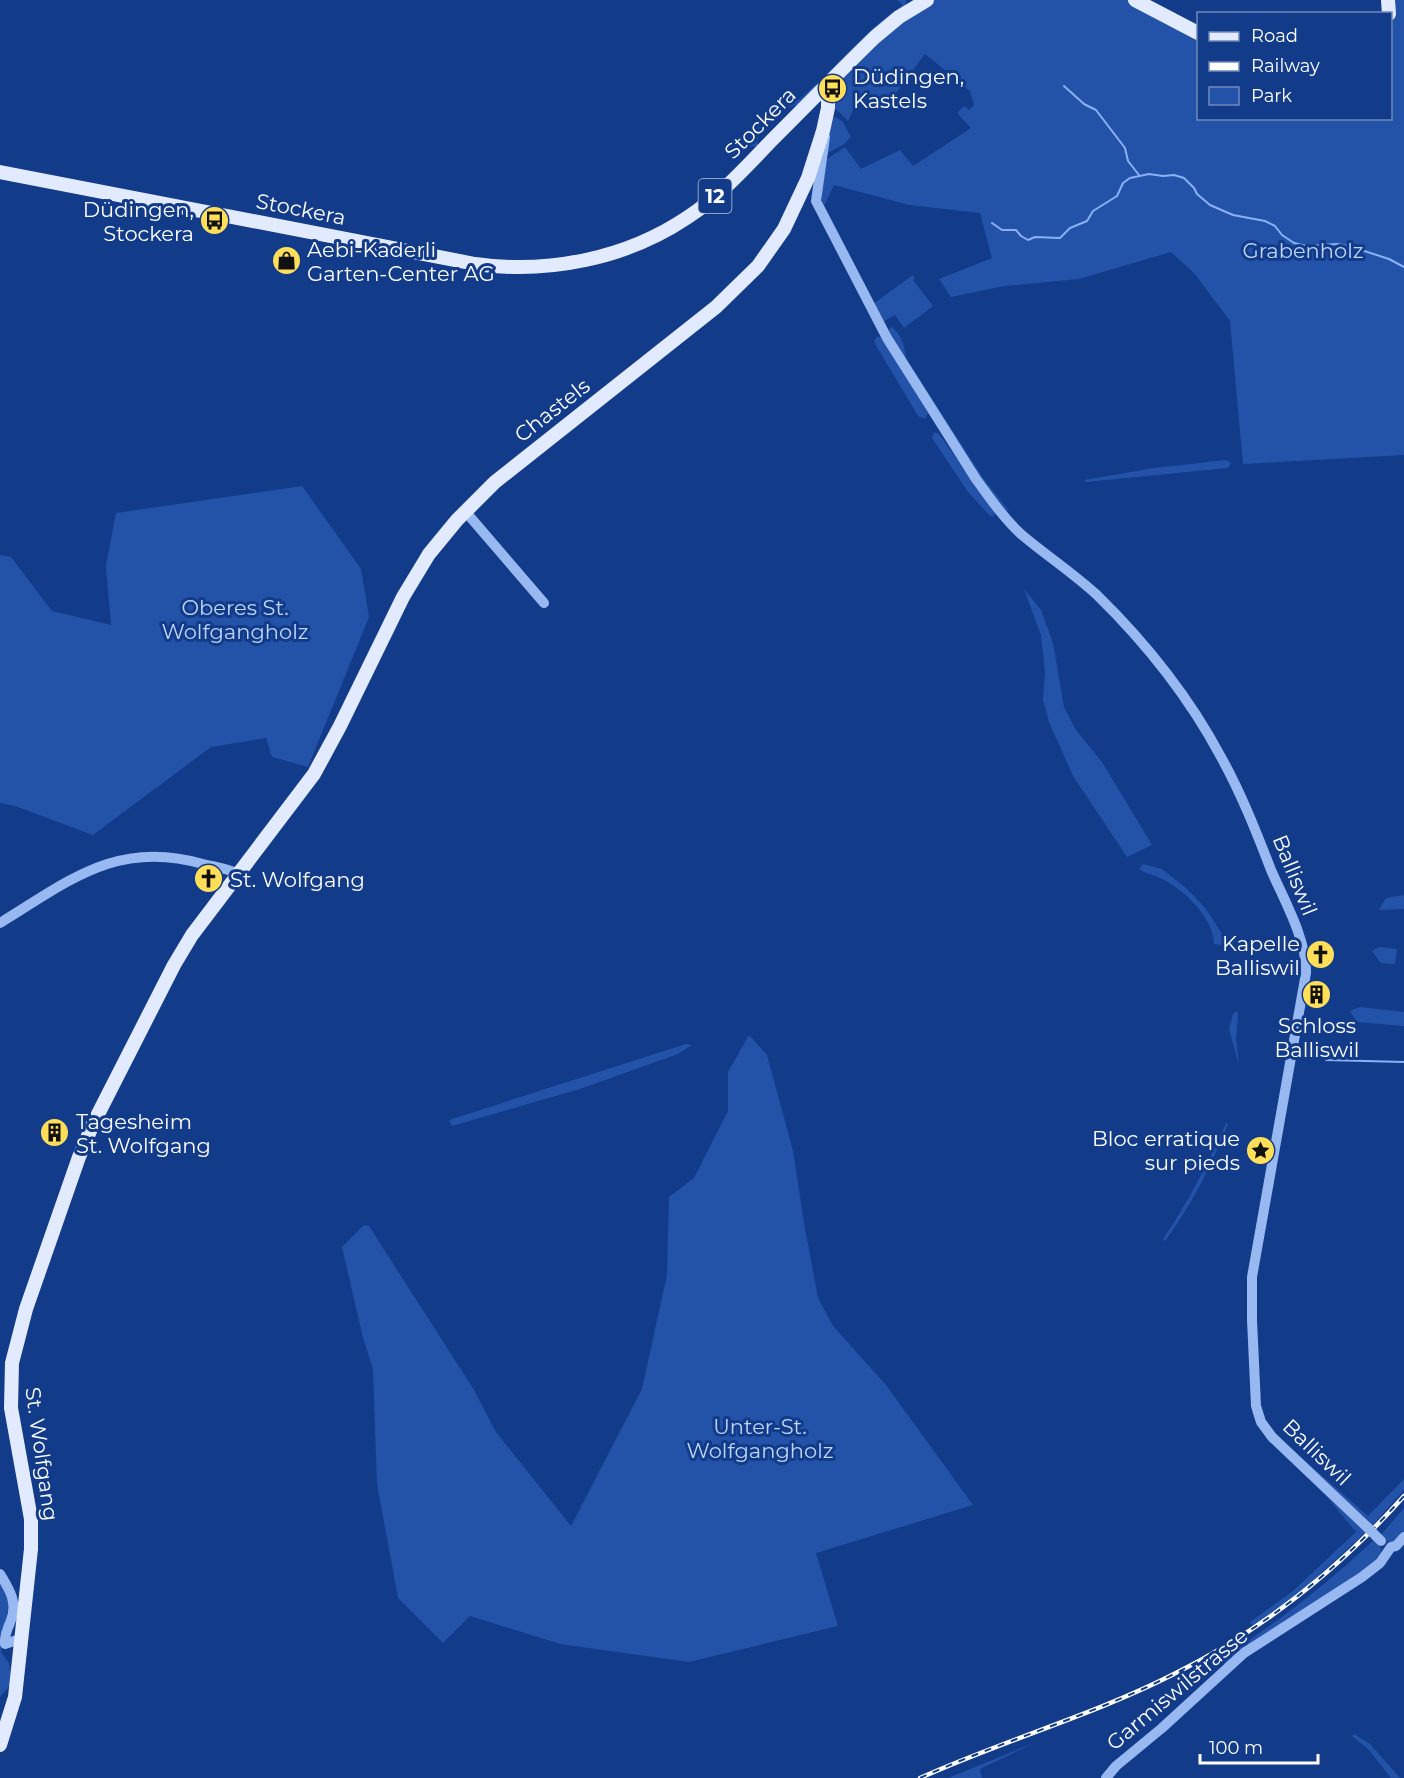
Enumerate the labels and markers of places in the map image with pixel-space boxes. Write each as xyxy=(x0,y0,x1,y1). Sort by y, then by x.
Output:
place label: Düdingen, Kastels xyxy=(853,64,964,113)
bus stop icon: Düdingen, Kastels xyxy=(816,72,848,104)
place label: Düdingen, Stockera xyxy=(83,197,194,246)
bus stop icon: Düdingen, Stockera xyxy=(199,205,231,237)
place label: Aebi-Kaderli Garten-Center AG xyxy=(307,237,495,286)
shop icon: Aebi-Kaderli Garten-Center AG xyxy=(270,245,302,277)
church icon: St. Wolfgang xyxy=(193,863,225,895)
place label: St. Wolfgang xyxy=(230,867,365,892)
place label: Kapelle Balliswil xyxy=(1215,931,1300,980)
church icon: Kapelle Balliswil xyxy=(1305,939,1337,971)
building icon: Schloss Balliswil xyxy=(1301,978,1333,1010)
place label: Schloss Balliswil xyxy=(1275,1013,1359,1062)
place label: Tagesheim St. Wolfgang xyxy=(76,1109,211,1158)
building icon: Tagesheim St. Wolfgang xyxy=(39,1117,71,1149)
place label: Bloc erratique sur pieds xyxy=(1092,1126,1240,1175)
place icon: Bloc erratique sur pieds xyxy=(1245,1134,1277,1166)

